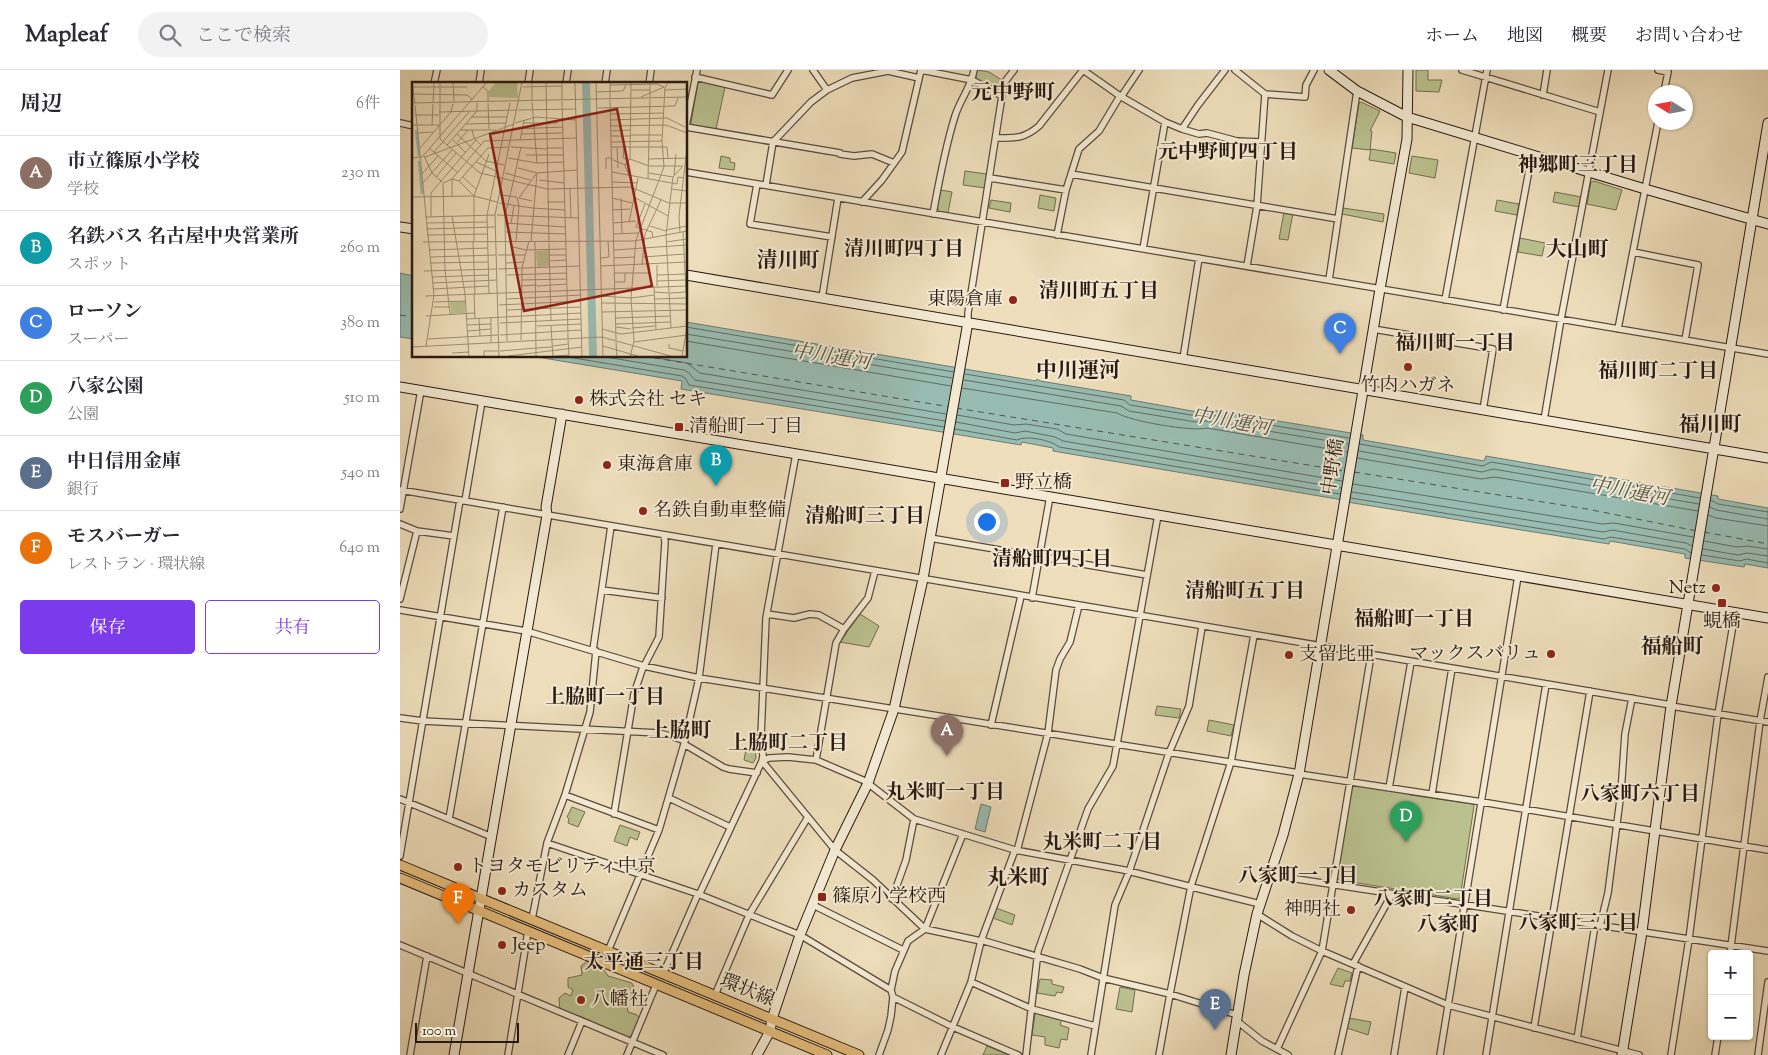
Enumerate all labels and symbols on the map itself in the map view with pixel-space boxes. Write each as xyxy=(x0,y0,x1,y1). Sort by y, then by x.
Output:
district label: 元中野町 xyxy=(971,79,1055,109)
inset map xyxy=(412,82,688,358)
north arrow xyxy=(1648,85,1693,130)
district label: 元中野町四丁目 xyxy=(1158,139,1298,168)
district label: 神郷町三丁目 xyxy=(1518,152,1638,181)
district label: 清川町四丁目 xyxy=(844,236,964,265)
district label: 大山町 xyxy=(1546,236,1609,266)
district label: 清川町 xyxy=(757,247,820,277)
district label: 清川町五丁目 xyxy=(1039,278,1159,307)
place label: 東陽倉庫 xyxy=(927,287,1003,314)
marker: 東陽倉庫 xyxy=(1007,294,1019,306)
pin: C xyxy=(1324,313,1356,354)
district label: 福川町一丁目 xyxy=(1395,330,1515,359)
water label: 中川運河 xyxy=(789,337,876,379)
district label: 中川運河 xyxy=(1036,357,1120,387)
district label: 福川町二丁目 xyxy=(1598,358,1718,387)
marker: 竹内ハガネ xyxy=(1402,361,1414,373)
place label: 竹内ハガネ xyxy=(1360,373,1456,400)
place label: 株式会社 セキ xyxy=(589,387,707,414)
marker: 株式会社 セキ xyxy=(573,394,585,406)
water label: 中川運河 xyxy=(1189,402,1276,445)
district label: 福川町 xyxy=(1679,411,1742,441)
place label: 清船町一丁目 xyxy=(689,414,803,441)
marker: 清船町一丁目 xyxy=(673,421,685,433)
street label: 中野橋 xyxy=(1316,437,1352,497)
pin: B xyxy=(700,445,732,486)
place label: 東海倉庫 xyxy=(617,452,693,479)
marker: 東海倉庫 xyxy=(601,459,613,471)
place label: 野立橋 xyxy=(1015,470,1072,497)
water label: 中川運河 xyxy=(1587,472,1674,515)
marker: 野立橋 xyxy=(999,477,1011,489)
place label: 名鉄自動車整備 xyxy=(653,498,786,525)
district label: 清船町三丁目 xyxy=(805,503,925,532)
marker: 名鉄自動車整備 xyxy=(637,505,649,517)
your location xyxy=(974,509,1000,535)
district label: 清船町四丁目 xyxy=(992,546,1112,575)
place label: Netz xyxy=(1669,575,1706,602)
district label: 清船町五丁目 xyxy=(1185,578,1305,607)
marker: Netz xyxy=(1710,582,1722,594)
marker: 蜆橋 xyxy=(1716,597,1728,609)
district label: 福船町一丁目 xyxy=(1354,606,1474,635)
place label: 蜆橋 xyxy=(1703,609,1741,636)
district label: 福船町 xyxy=(1641,633,1704,663)
place label: マックスバリュ xyxy=(1410,641,1541,668)
place label: 支留比亜 xyxy=(1299,642,1375,669)
marker: マックスバリュ xyxy=(1545,648,1557,660)
marker: 支留比亜 xyxy=(1283,649,1295,661)
district label: 上脇町一丁目 xyxy=(545,684,665,713)
pin: A xyxy=(931,715,963,756)
district label: 上脇町 xyxy=(649,717,712,747)
district label: 上脇町二丁目 xyxy=(728,730,848,759)
district label: 丸米町一丁目 xyxy=(885,779,1005,808)
district label: 八家町六丁目 xyxy=(1580,781,1700,810)
pin: D xyxy=(1390,801,1422,842)
district label: 丸米町二丁目 xyxy=(1042,829,1162,858)
place label: トヨタモビリティ中京 xyxy=(468,854,656,881)
marker: トヨタモビリティ中京 xyxy=(452,861,464,873)
district label: 八家町一丁目 xyxy=(1238,863,1358,892)
district label: 丸米町 xyxy=(987,864,1050,894)
place label: カスタム xyxy=(512,878,588,905)
pin: F xyxy=(442,883,474,924)
place label: 篠原小学校西 xyxy=(832,884,946,911)
marker: カスタム xyxy=(496,885,508,897)
district label: 八家町二丁目 xyxy=(1373,886,1493,915)
marker: 篠原小学校西 xyxy=(816,891,828,903)
place label: 神明社 xyxy=(1284,897,1341,924)
marker: 神明社 xyxy=(1345,904,1357,916)
district label: 八家町三丁目 xyxy=(1518,910,1638,939)
district label: 八家町 xyxy=(1417,911,1480,941)
place label: Jeep xyxy=(511,932,546,959)
marker: Jeep xyxy=(496,939,508,951)
district label: 太平通三丁目 xyxy=(584,949,704,978)
street label: 環状線 xyxy=(716,968,778,1014)
place label: 八幡社 xyxy=(591,987,648,1014)
pin: E xyxy=(1199,989,1231,1030)
marker: 八幡社 xyxy=(575,994,587,1006)
scale bar xyxy=(415,1020,519,1043)

